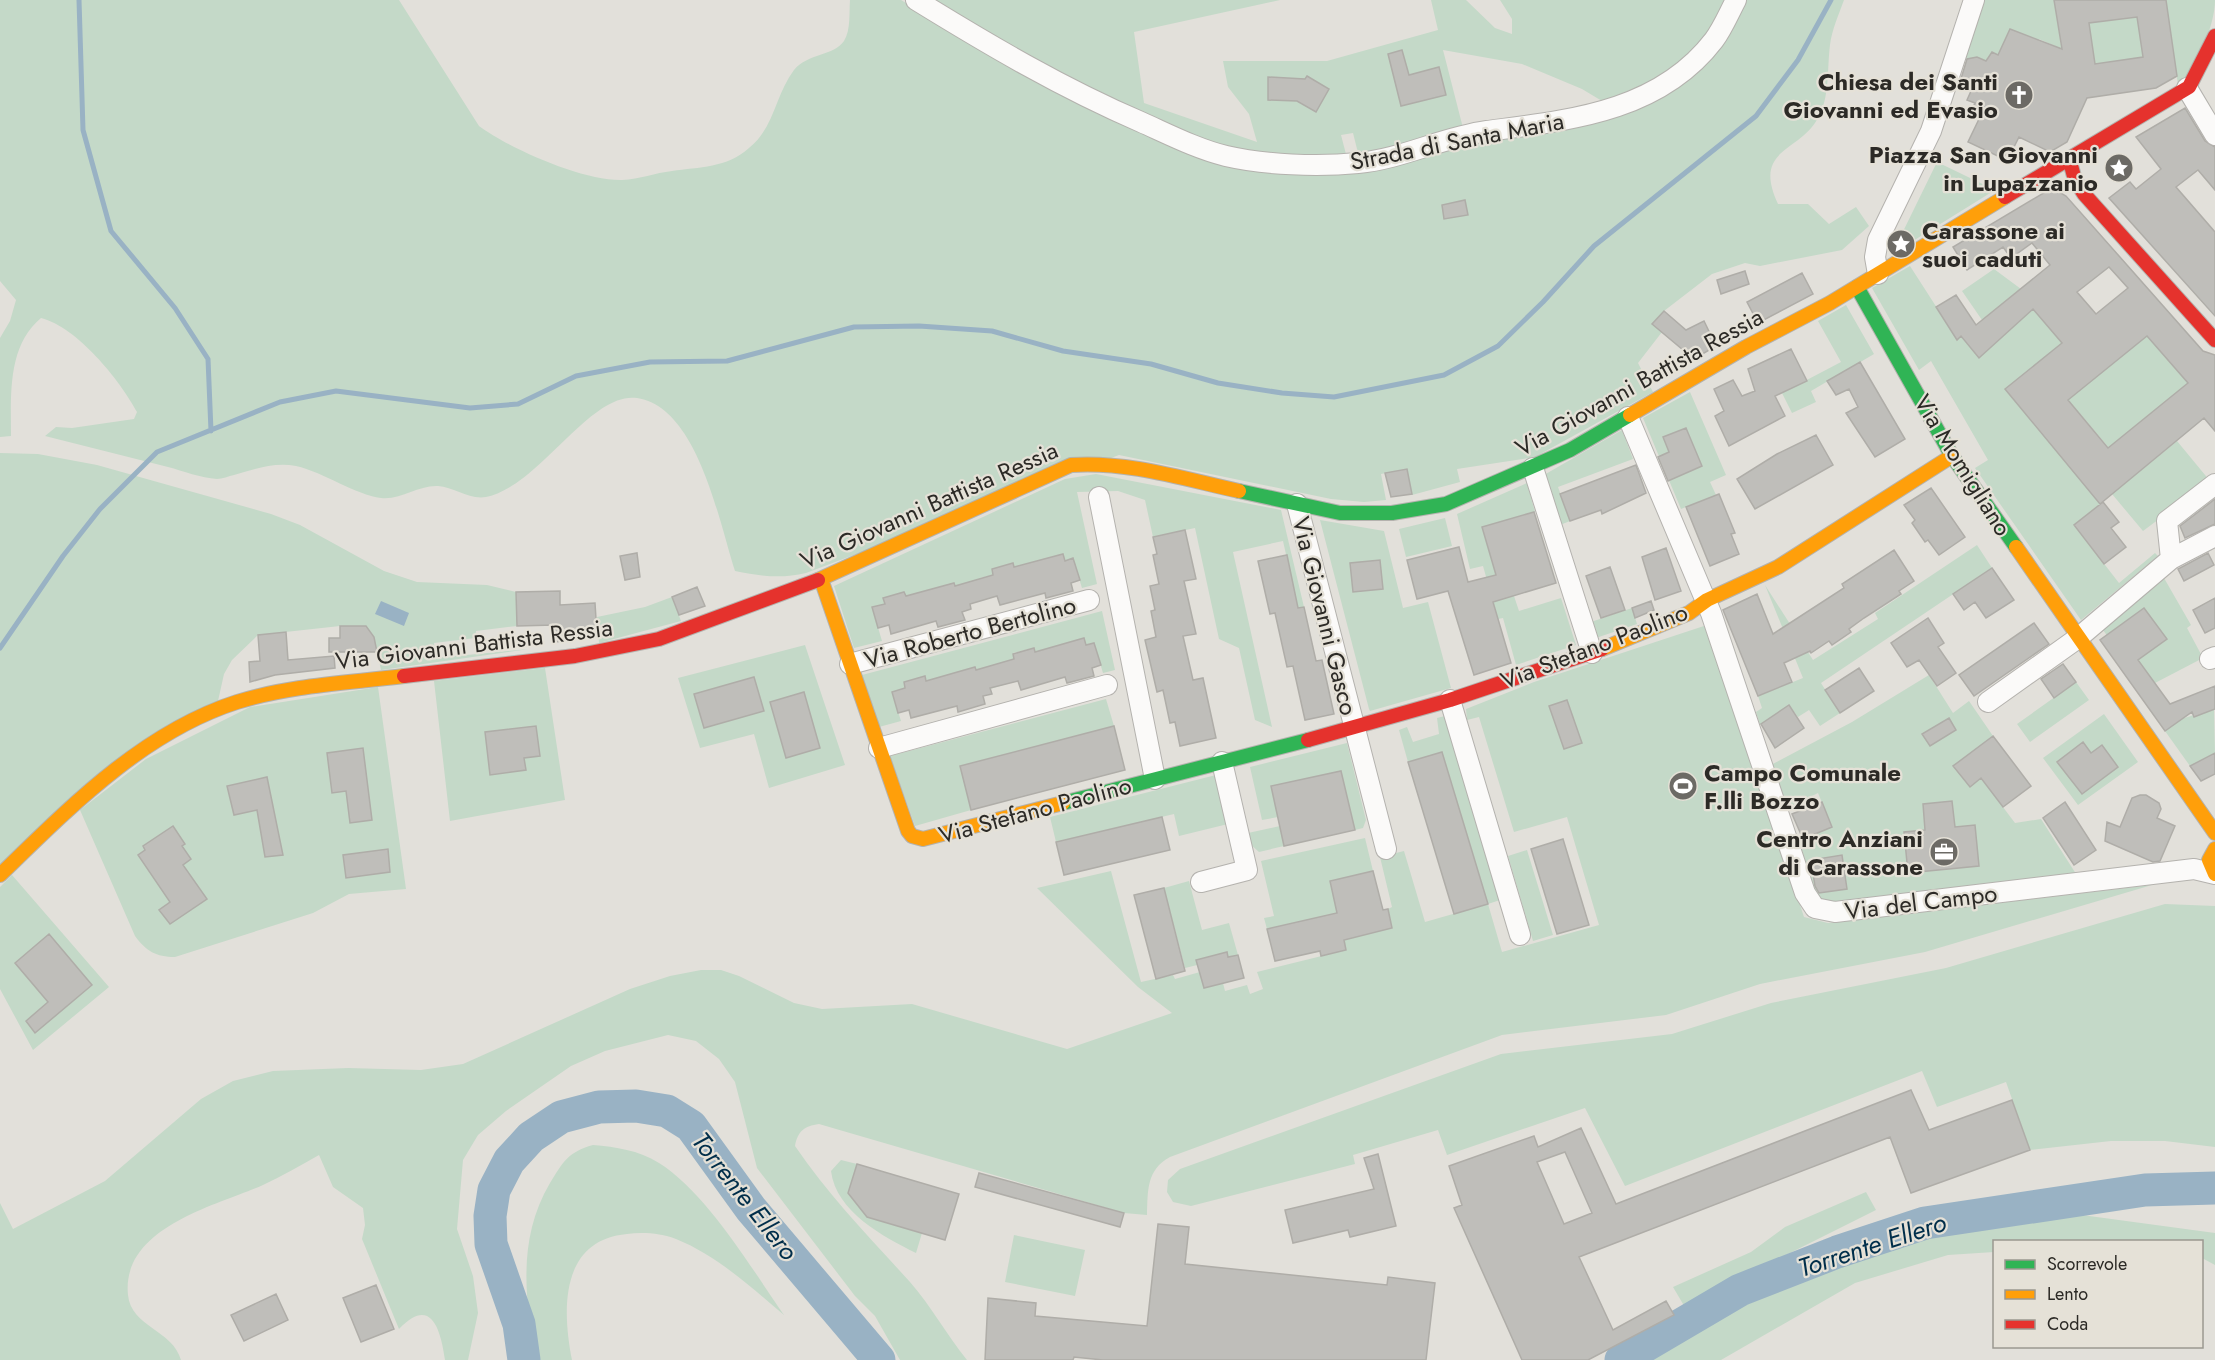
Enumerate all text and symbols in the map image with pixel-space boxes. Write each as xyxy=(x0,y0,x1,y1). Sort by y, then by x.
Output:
place label: Chiesa dei Santi Giovanni ed Evasio xyxy=(1783,64,1998,127)
church icon: Chiesa dei Santi Giovanni ed Evasio xyxy=(2003,79,2035,111)
street label: Strada di Santa Maria xyxy=(1347,103,1567,179)
place label: Piazza San Giovanni in Lupazzanio xyxy=(1869,137,2098,200)
place icon: Piazza San Giovanni in Lupazzanio xyxy=(2103,152,2135,184)
place label: Carassone ai suoi caduti xyxy=(1922,213,2065,276)
place icon: Carassone ai suoi caduti xyxy=(1885,228,1917,260)
street label: Via Giovanni Battista Ressia xyxy=(1509,299,1769,465)
street label: Via Momigliano xyxy=(1905,387,2021,543)
street label: Via Giovanni Battista Ressia xyxy=(794,432,1064,578)
street label: Via Giovanni Gasco xyxy=(1283,513,1367,719)
street label: Via Roberto Bertolino xyxy=(860,587,1080,677)
street label: Via Stefano Paolino xyxy=(1495,594,1693,698)
street label: Via Giovanni Battista Ressia xyxy=(333,610,615,678)
place label: Campo Comunale F.lli Bozzo xyxy=(1704,755,1901,818)
street label: Via Stefano Paolino xyxy=(935,767,1135,853)
sports icon: Campo Comunale F.lli Bozzo xyxy=(1667,770,1699,802)
place label: Centro Anziani di Carassone xyxy=(1756,821,1923,884)
office icon: Centro Anziani di Carassone xyxy=(1928,836,1960,868)
street label: Via del Campo xyxy=(1843,875,1999,929)
water label: Torrente Ellero xyxy=(683,1124,807,1268)
water label: Torrente Ellero xyxy=(1793,1203,1951,1287)
legend xyxy=(1993,1240,2203,1348)
text: Scorrevole xyxy=(2047,1251,2127,1277)
text: Lento xyxy=(2047,1281,2088,1307)
text: Coda xyxy=(2047,1311,2088,1337)

